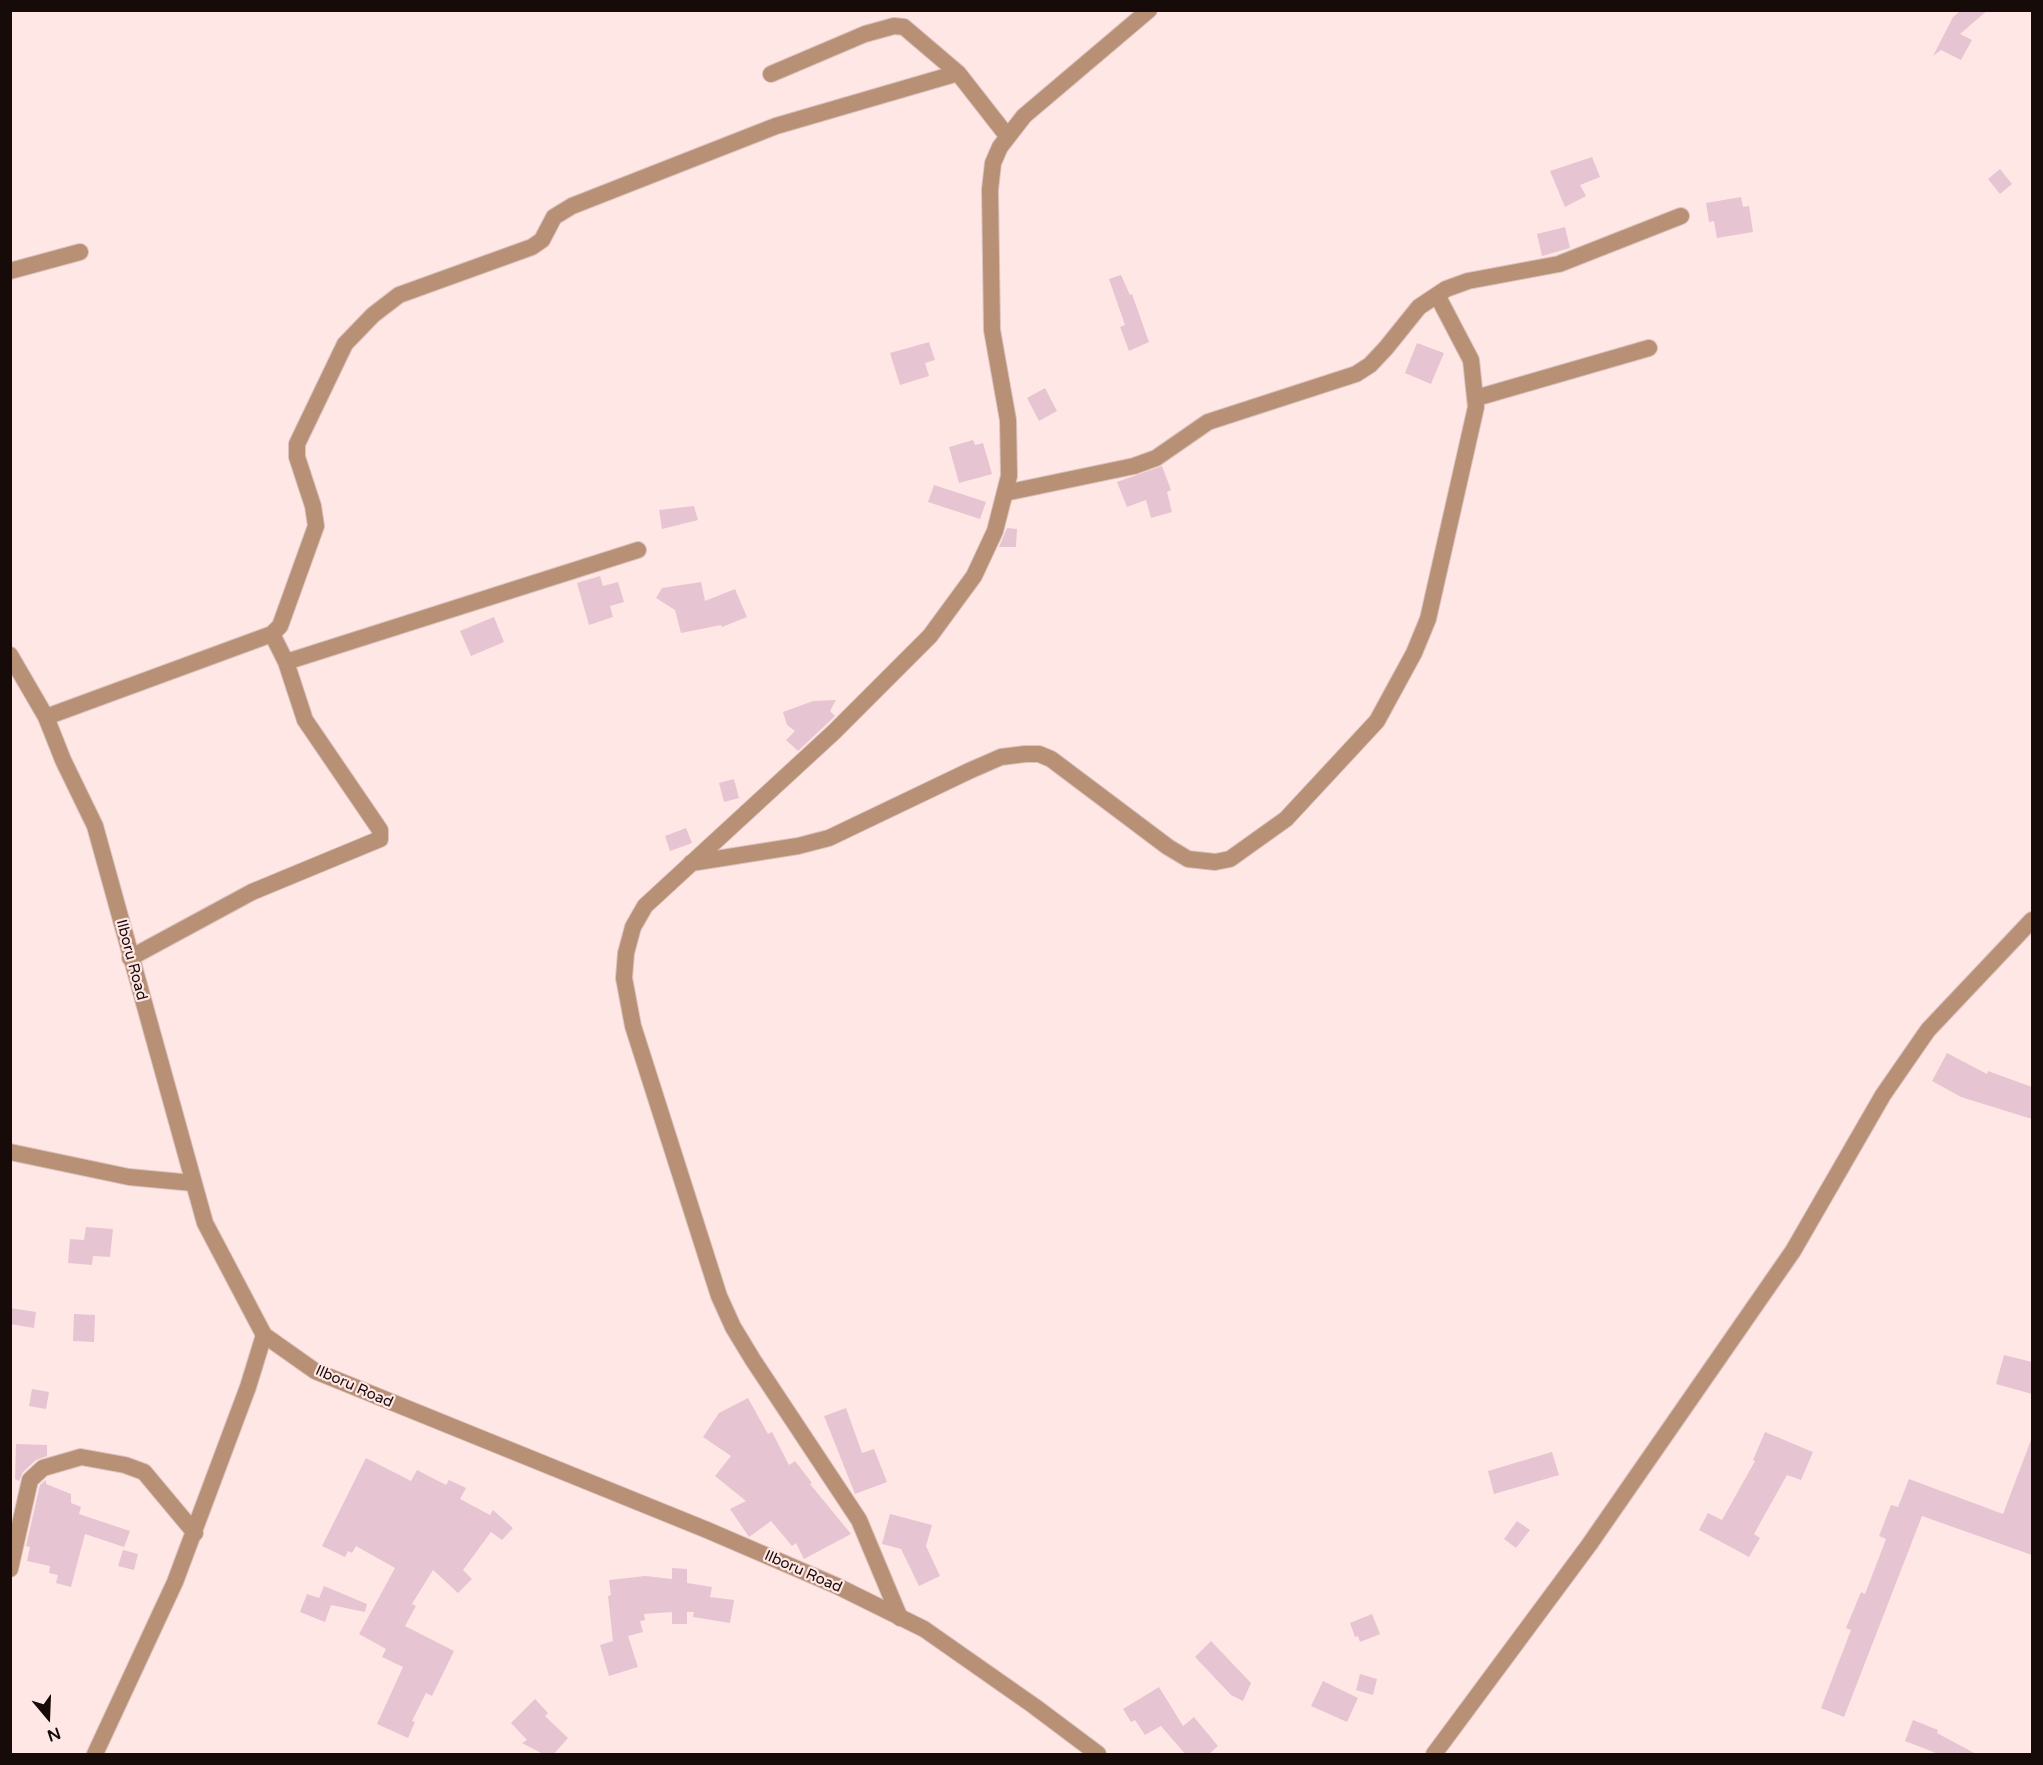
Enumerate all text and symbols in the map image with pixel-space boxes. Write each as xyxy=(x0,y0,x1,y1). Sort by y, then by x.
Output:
street label: Ilboru Road xyxy=(112,918,150,1002)
street label: Ilboru Road xyxy=(312,1362,396,1412)
street label: Ilboru Road xyxy=(761,1547,845,1597)
north arrow xyxy=(18,1687,78,1747)
text: N xyxy=(45,1722,63,1746)

